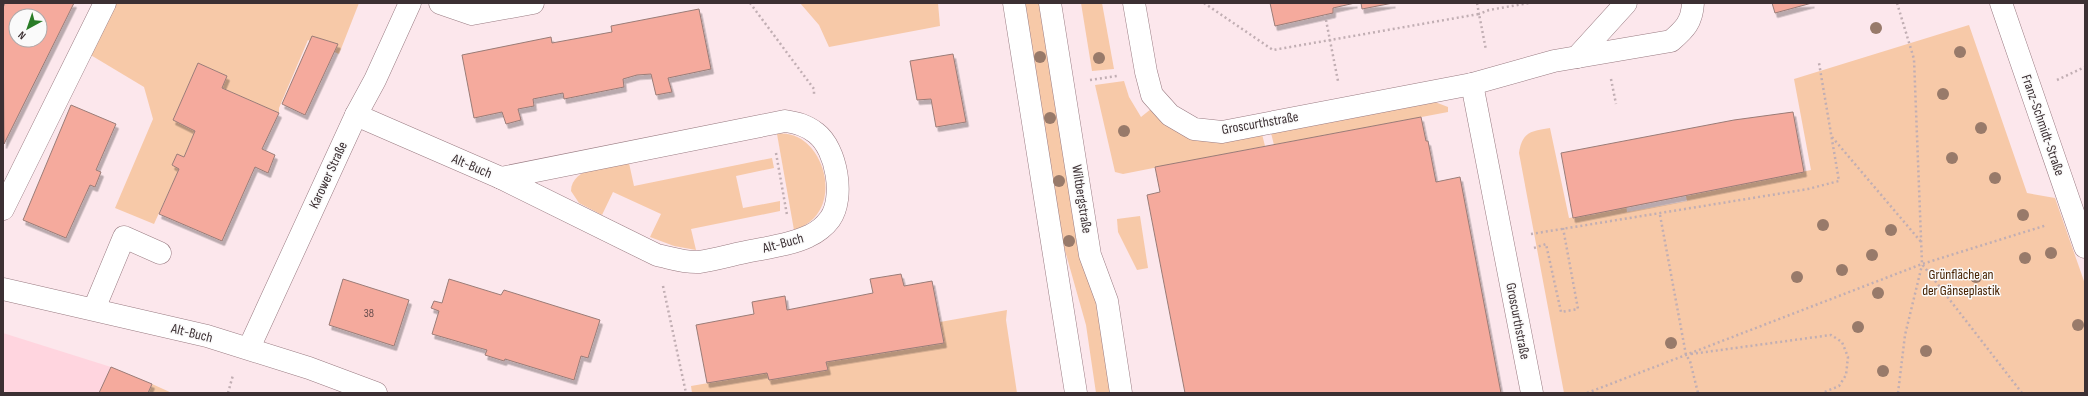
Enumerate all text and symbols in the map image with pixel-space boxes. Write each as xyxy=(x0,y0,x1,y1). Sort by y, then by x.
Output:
north arrow xyxy=(8,8,48,48)
text: N xyxy=(15,28,28,42)
street label: Franz-Schmidt-Straße xyxy=(2018,72,2068,178)
street label: Groscurthstraße xyxy=(1220,108,1300,138)
street label: Karower Straße xyxy=(305,139,351,211)
street label: Alt-Buch xyxy=(448,150,495,182)
street label: Wiltbergstraße xyxy=(1068,163,1096,235)
street label: Alt-Buch xyxy=(760,229,805,257)
park label: Grünfläche an der Gänseplastik xyxy=(1922,266,2001,299)
street label: Groscurthstraße xyxy=(1502,281,1534,361)
house number: 38 xyxy=(364,306,374,321)
street label: Alt-Buch xyxy=(169,319,214,346)

